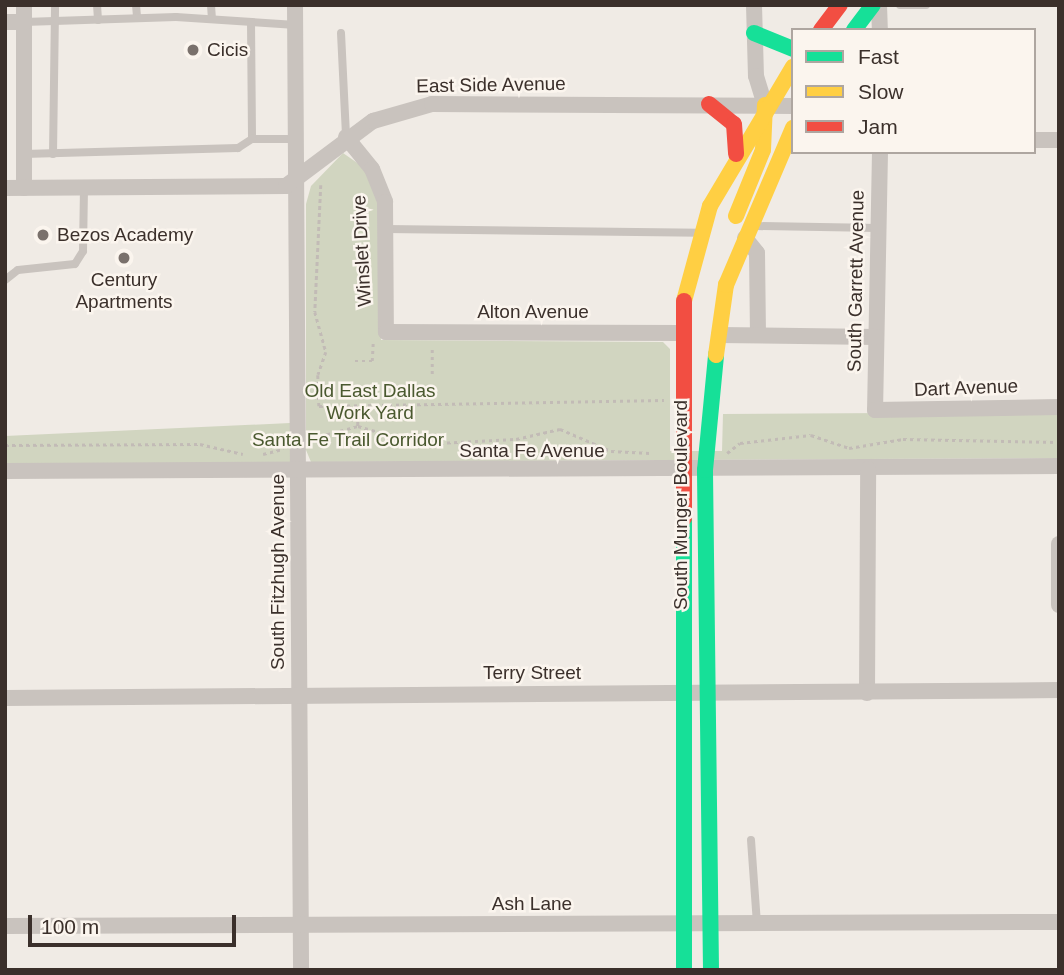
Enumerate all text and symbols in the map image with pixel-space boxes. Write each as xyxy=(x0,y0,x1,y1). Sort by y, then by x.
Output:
legend xyxy=(791,28,1036,154)
place label: Cicis xyxy=(207,39,248,61)
marker: Cicis xyxy=(185,42,201,58)
text: Fast xyxy=(858,45,899,68)
street label: East Side Avenue xyxy=(415,72,567,98)
text: Slow xyxy=(858,80,904,103)
text: Jam xyxy=(858,115,898,138)
street label: South Garrett Avenue xyxy=(843,189,869,373)
street label: Winslet Drive xyxy=(348,195,376,307)
place label: Bezos Academy xyxy=(57,224,194,246)
marker: Bezos Academy xyxy=(35,227,51,243)
marker: Century Apartments xyxy=(116,250,132,266)
place label: Century Apartments xyxy=(75,269,173,313)
street label: Alton Avenue xyxy=(477,301,589,323)
street label: Dart Avenue xyxy=(913,375,1019,401)
park label: Old East Dallas Work Yard xyxy=(305,380,435,424)
street label: South Munger Boulevard xyxy=(670,400,692,610)
park label: Santa Fe Trail Corridor xyxy=(252,429,444,451)
street label: Santa Fe Avenue xyxy=(459,440,605,462)
street label: South Fitzhugh Avenue xyxy=(267,473,289,671)
street label: Terry Street xyxy=(483,662,581,684)
street label: Ash Lane xyxy=(492,893,572,915)
scale bar xyxy=(32,902,240,946)
text: 100 m xyxy=(41,915,99,938)

